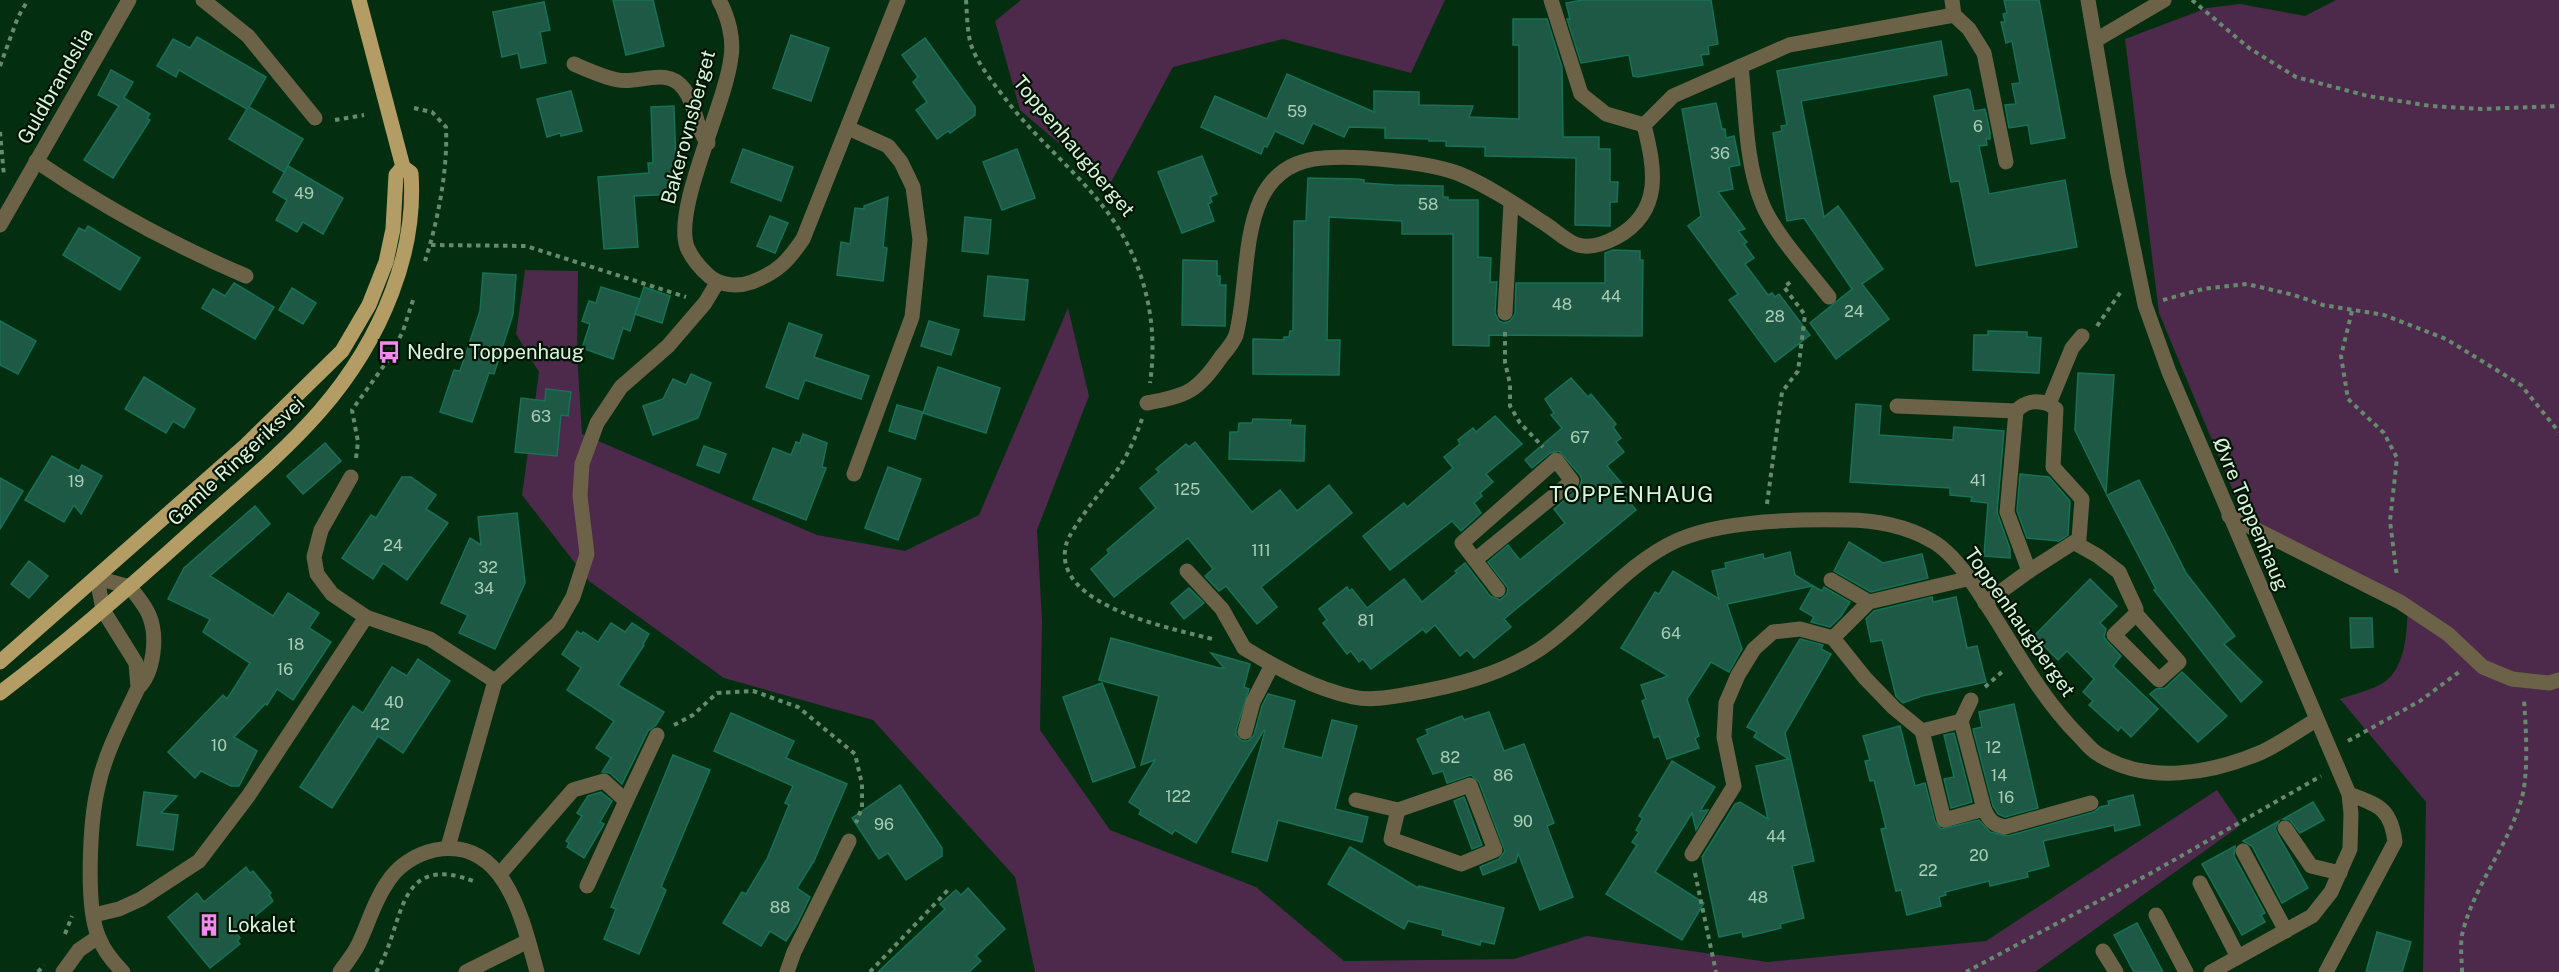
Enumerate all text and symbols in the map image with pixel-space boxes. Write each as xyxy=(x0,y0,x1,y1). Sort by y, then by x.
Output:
street label: Guldbrandslia xyxy=(12,24,98,148)
street label: Bakerovnsberget xyxy=(656,47,720,207)
street label: Toppenhaugberget xyxy=(1008,71,1140,221)
house number: 59 xyxy=(1287,102,1307,121)
house number: 6 xyxy=(1973,117,1983,136)
house number: 36 xyxy=(1710,144,1730,163)
house number: 49 xyxy=(294,184,314,203)
house number: 58 xyxy=(1418,195,1438,214)
house number: 44 xyxy=(1601,287,1621,306)
house number: 48 xyxy=(1552,295,1572,314)
house number: 24 xyxy=(1844,302,1864,321)
house number: 28 xyxy=(1765,307,1785,326)
bus stop icon: Nedre Toppenhaug xyxy=(376,339,402,365)
place label: Nedre Toppenhaug xyxy=(407,340,584,364)
street label: Gamle Ringeriksvei xyxy=(163,391,309,531)
house number: 63 xyxy=(531,407,551,426)
house number: 67 xyxy=(1570,428,1590,447)
street label: Øvre Toppenhaug xyxy=(2208,434,2294,594)
house number: 41 xyxy=(1970,471,1986,490)
house number: 19 xyxy=(68,472,84,491)
house number: 125 xyxy=(1174,480,1200,499)
district label: TOPPENHAUG xyxy=(1549,481,1715,507)
house number: 24 xyxy=(383,536,403,555)
house number: 111 xyxy=(1251,541,1271,560)
street label: Toppenhaugberget xyxy=(1960,543,2080,701)
house number: 32 xyxy=(478,558,498,577)
house number: 34 xyxy=(474,579,494,598)
house number: 81 xyxy=(1358,611,1374,630)
house number: 64 xyxy=(1661,624,1681,643)
house number: 18 xyxy=(288,635,304,654)
house number: 16 xyxy=(277,660,293,679)
house number: 40 xyxy=(384,693,404,712)
house number: 42 xyxy=(370,715,390,734)
house number: 10 xyxy=(211,736,227,755)
house number: 12 xyxy=(1985,738,2001,757)
house number: 82 xyxy=(1440,748,1460,767)
house number: 86 xyxy=(1493,766,1513,785)
house number: 14 xyxy=(1991,766,2007,785)
house number: 122 xyxy=(1165,787,1191,806)
house number: 16 xyxy=(1998,788,2014,807)
house number: 90 xyxy=(1513,812,1533,831)
house number: 96 xyxy=(874,815,894,834)
house number: 44 xyxy=(1766,827,1786,846)
house number: 20 xyxy=(1969,846,1989,865)
house number: 22 xyxy=(1918,861,1938,880)
house number: 48 xyxy=(1748,888,1768,907)
house number: 88 xyxy=(770,898,790,917)
building icon: Lokalet xyxy=(196,912,222,938)
place label: Lokalet xyxy=(227,913,296,937)

